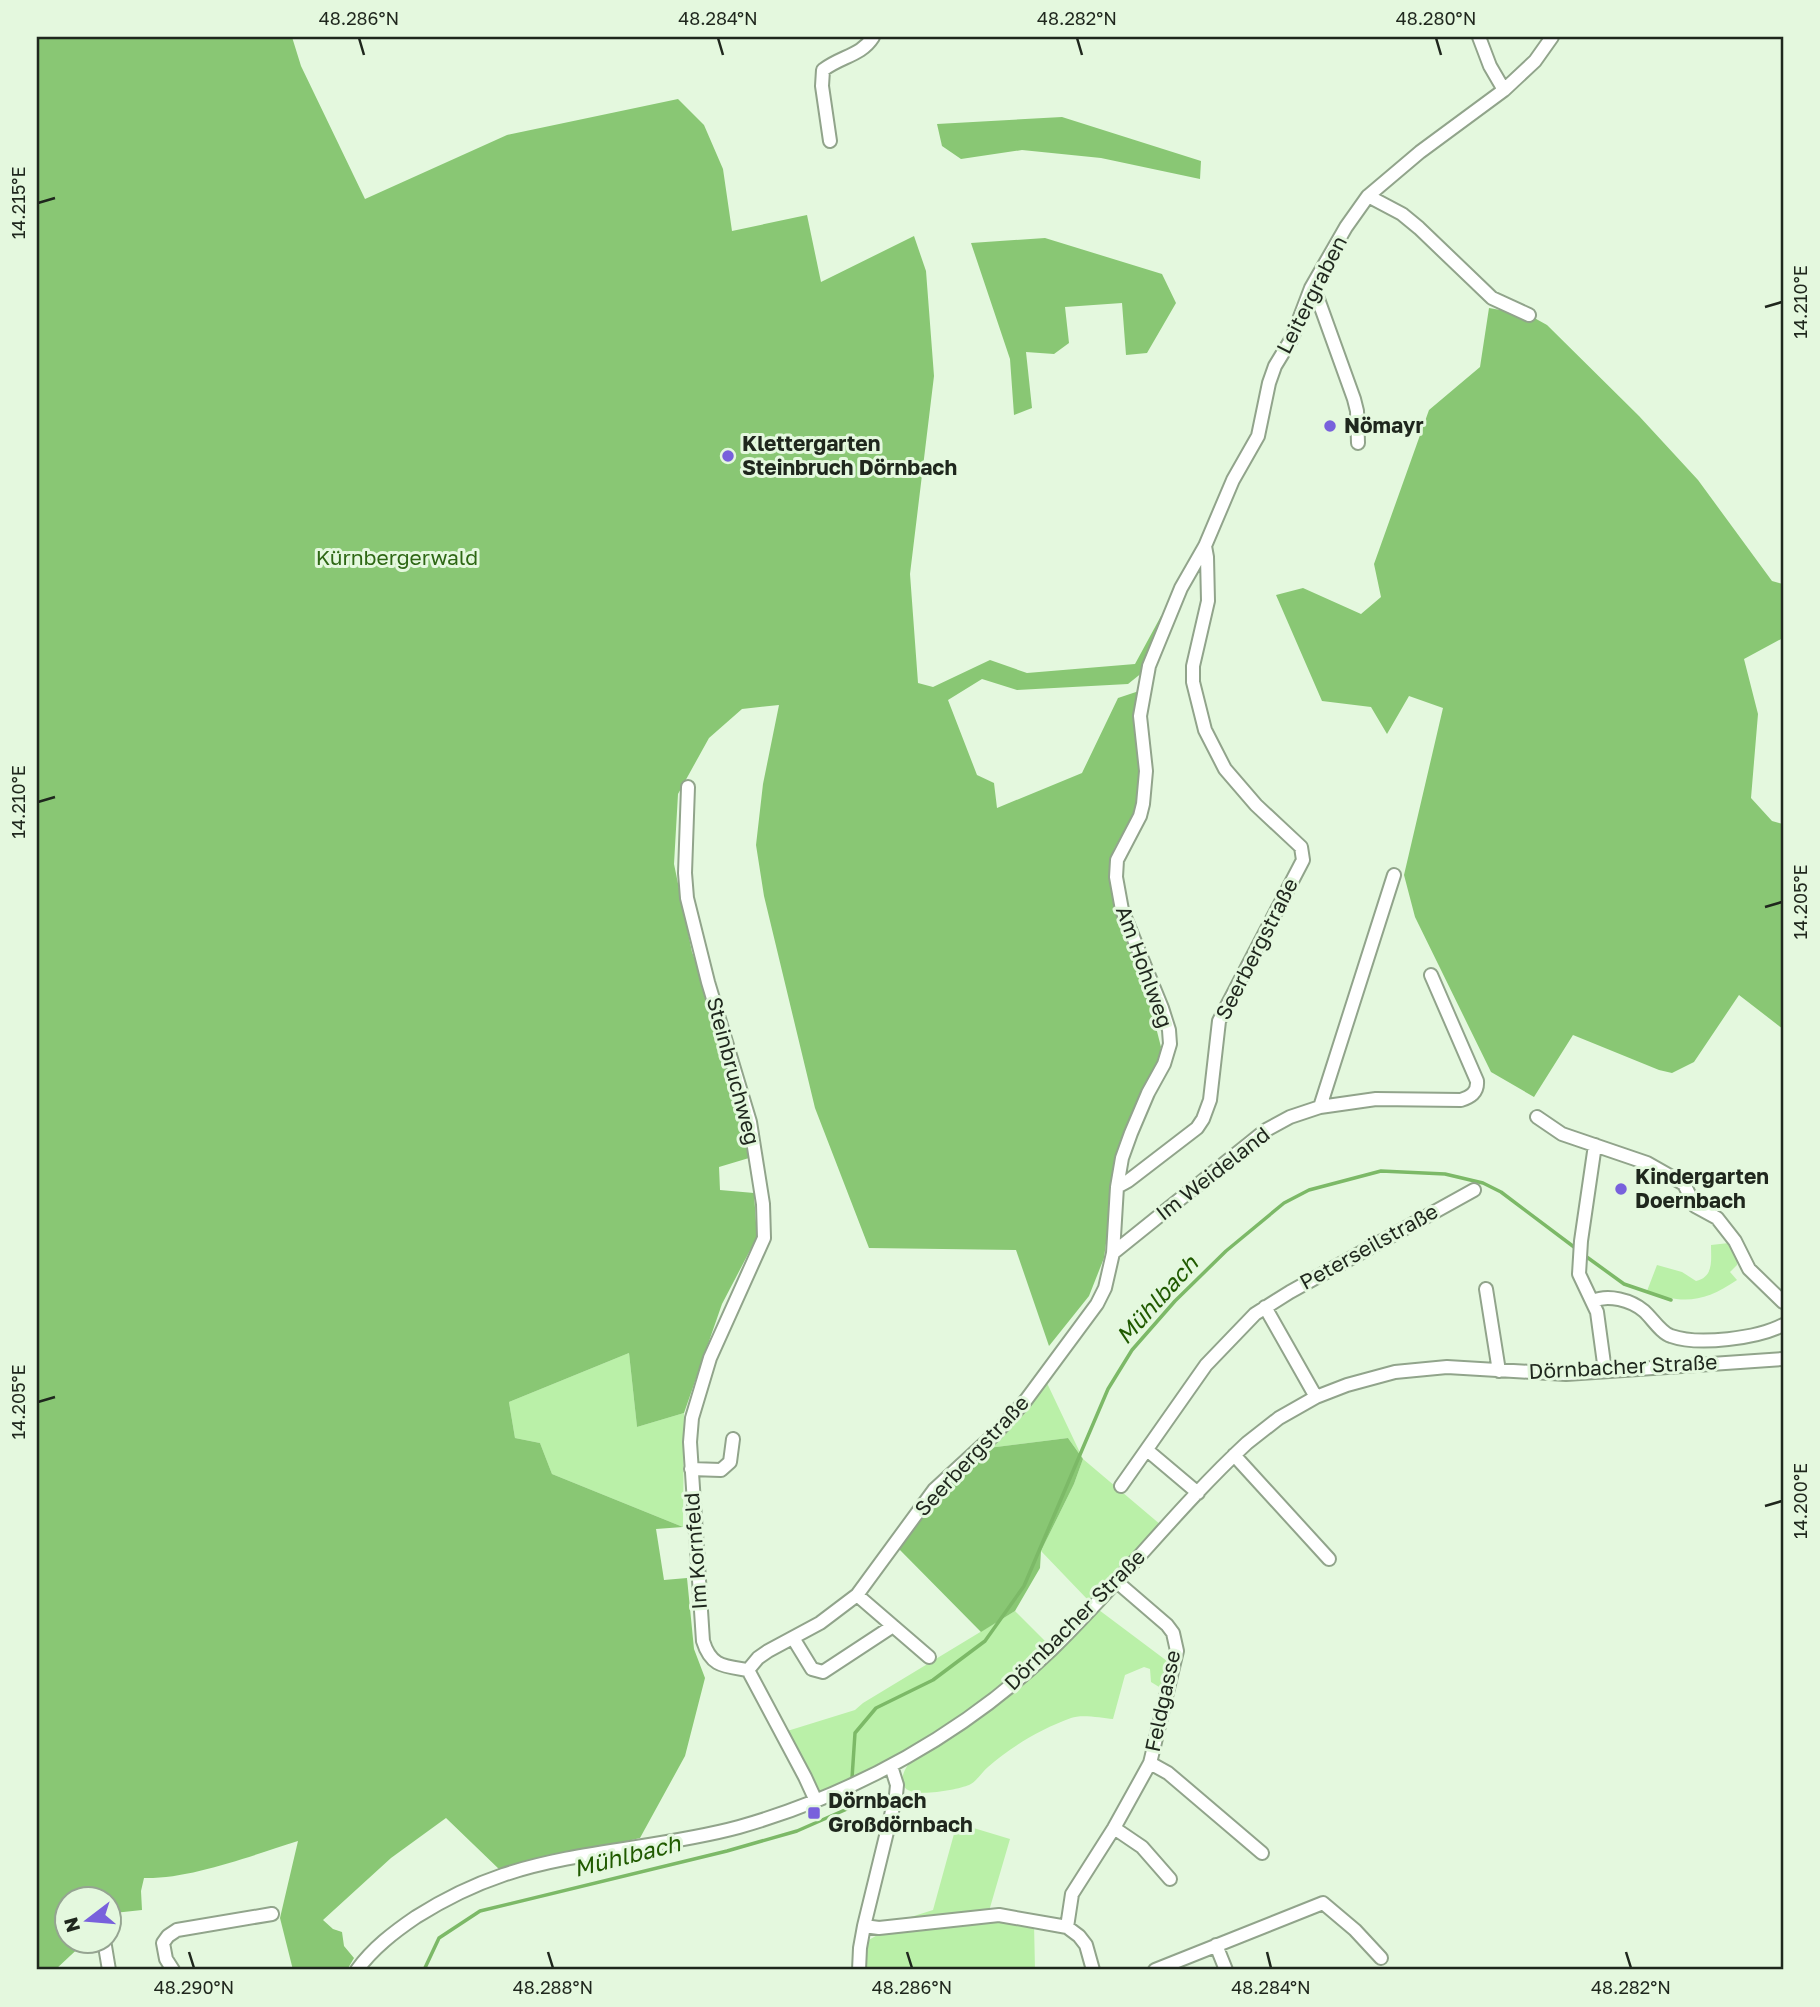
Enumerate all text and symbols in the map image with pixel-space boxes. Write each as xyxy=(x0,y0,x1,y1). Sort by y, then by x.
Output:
text: 48.286°N xyxy=(319,7,399,29)
text: 48.284°N xyxy=(678,7,758,29)
text: 48.282°N xyxy=(1037,7,1117,29)
text: 48.280°N xyxy=(1396,7,1476,29)
text: 14.215°E xyxy=(7,167,29,239)
street label: Leitergraben xyxy=(1270,231,1352,358)
text: 14.210°E xyxy=(1789,265,1811,339)
place label: Nömayr xyxy=(1344,412,1424,438)
marker: Nömayr xyxy=(1322,418,1338,434)
place label: Klettergarten Steinbruch Dörnbach xyxy=(742,430,957,480)
marker: Klettergarten Steinbruch Dörnbach xyxy=(720,448,736,464)
park label: Kürnbergerwald xyxy=(316,544,478,570)
text: 14.210°E xyxy=(7,765,29,839)
text: 14.205°E xyxy=(1789,864,1811,940)
street label: Seerbergstraße xyxy=(1209,873,1303,1024)
street label: Am Hohlweg xyxy=(1111,902,1179,1031)
street label: Steinbruchweg xyxy=(702,994,766,1148)
street label: Im Weideland xyxy=(1150,1121,1274,1226)
place label: Kindergarten Doernbach xyxy=(1635,1163,1769,1213)
marker: Kindergarten Doernbach xyxy=(1613,1181,1629,1197)
street label: Peterseilstraße xyxy=(1295,1197,1442,1295)
water label: Mühlbach xyxy=(1109,1249,1204,1349)
street label: Dörnbacher Straße xyxy=(1528,1348,1718,1384)
text: 14.205°E xyxy=(7,1364,29,1440)
street label: Seerbergstraße xyxy=(909,1390,1034,1521)
text: 14.200°E xyxy=(1789,1463,1811,1539)
street label: Im Kornfeld xyxy=(678,1492,712,1610)
street label: Dörnbacher Straße xyxy=(998,1543,1150,1695)
street label: Feldgasse xyxy=(1139,1648,1185,1754)
place label: Dörnbach Großdörnbach xyxy=(828,1787,973,1837)
marker: Dörnbach Großdörnbach xyxy=(806,1805,822,1821)
water label: Mühlbach xyxy=(570,1828,684,1882)
north arrow xyxy=(52,1884,122,1954)
text: N xyxy=(58,1915,84,1935)
text: 48.290°N xyxy=(154,1976,234,1998)
text: 48.288°N xyxy=(513,1976,593,1998)
text: 48.286°N xyxy=(872,1976,952,1998)
text: 48.284°N xyxy=(1231,1976,1311,1998)
text: 48.282°N xyxy=(1591,1976,1671,1998)

